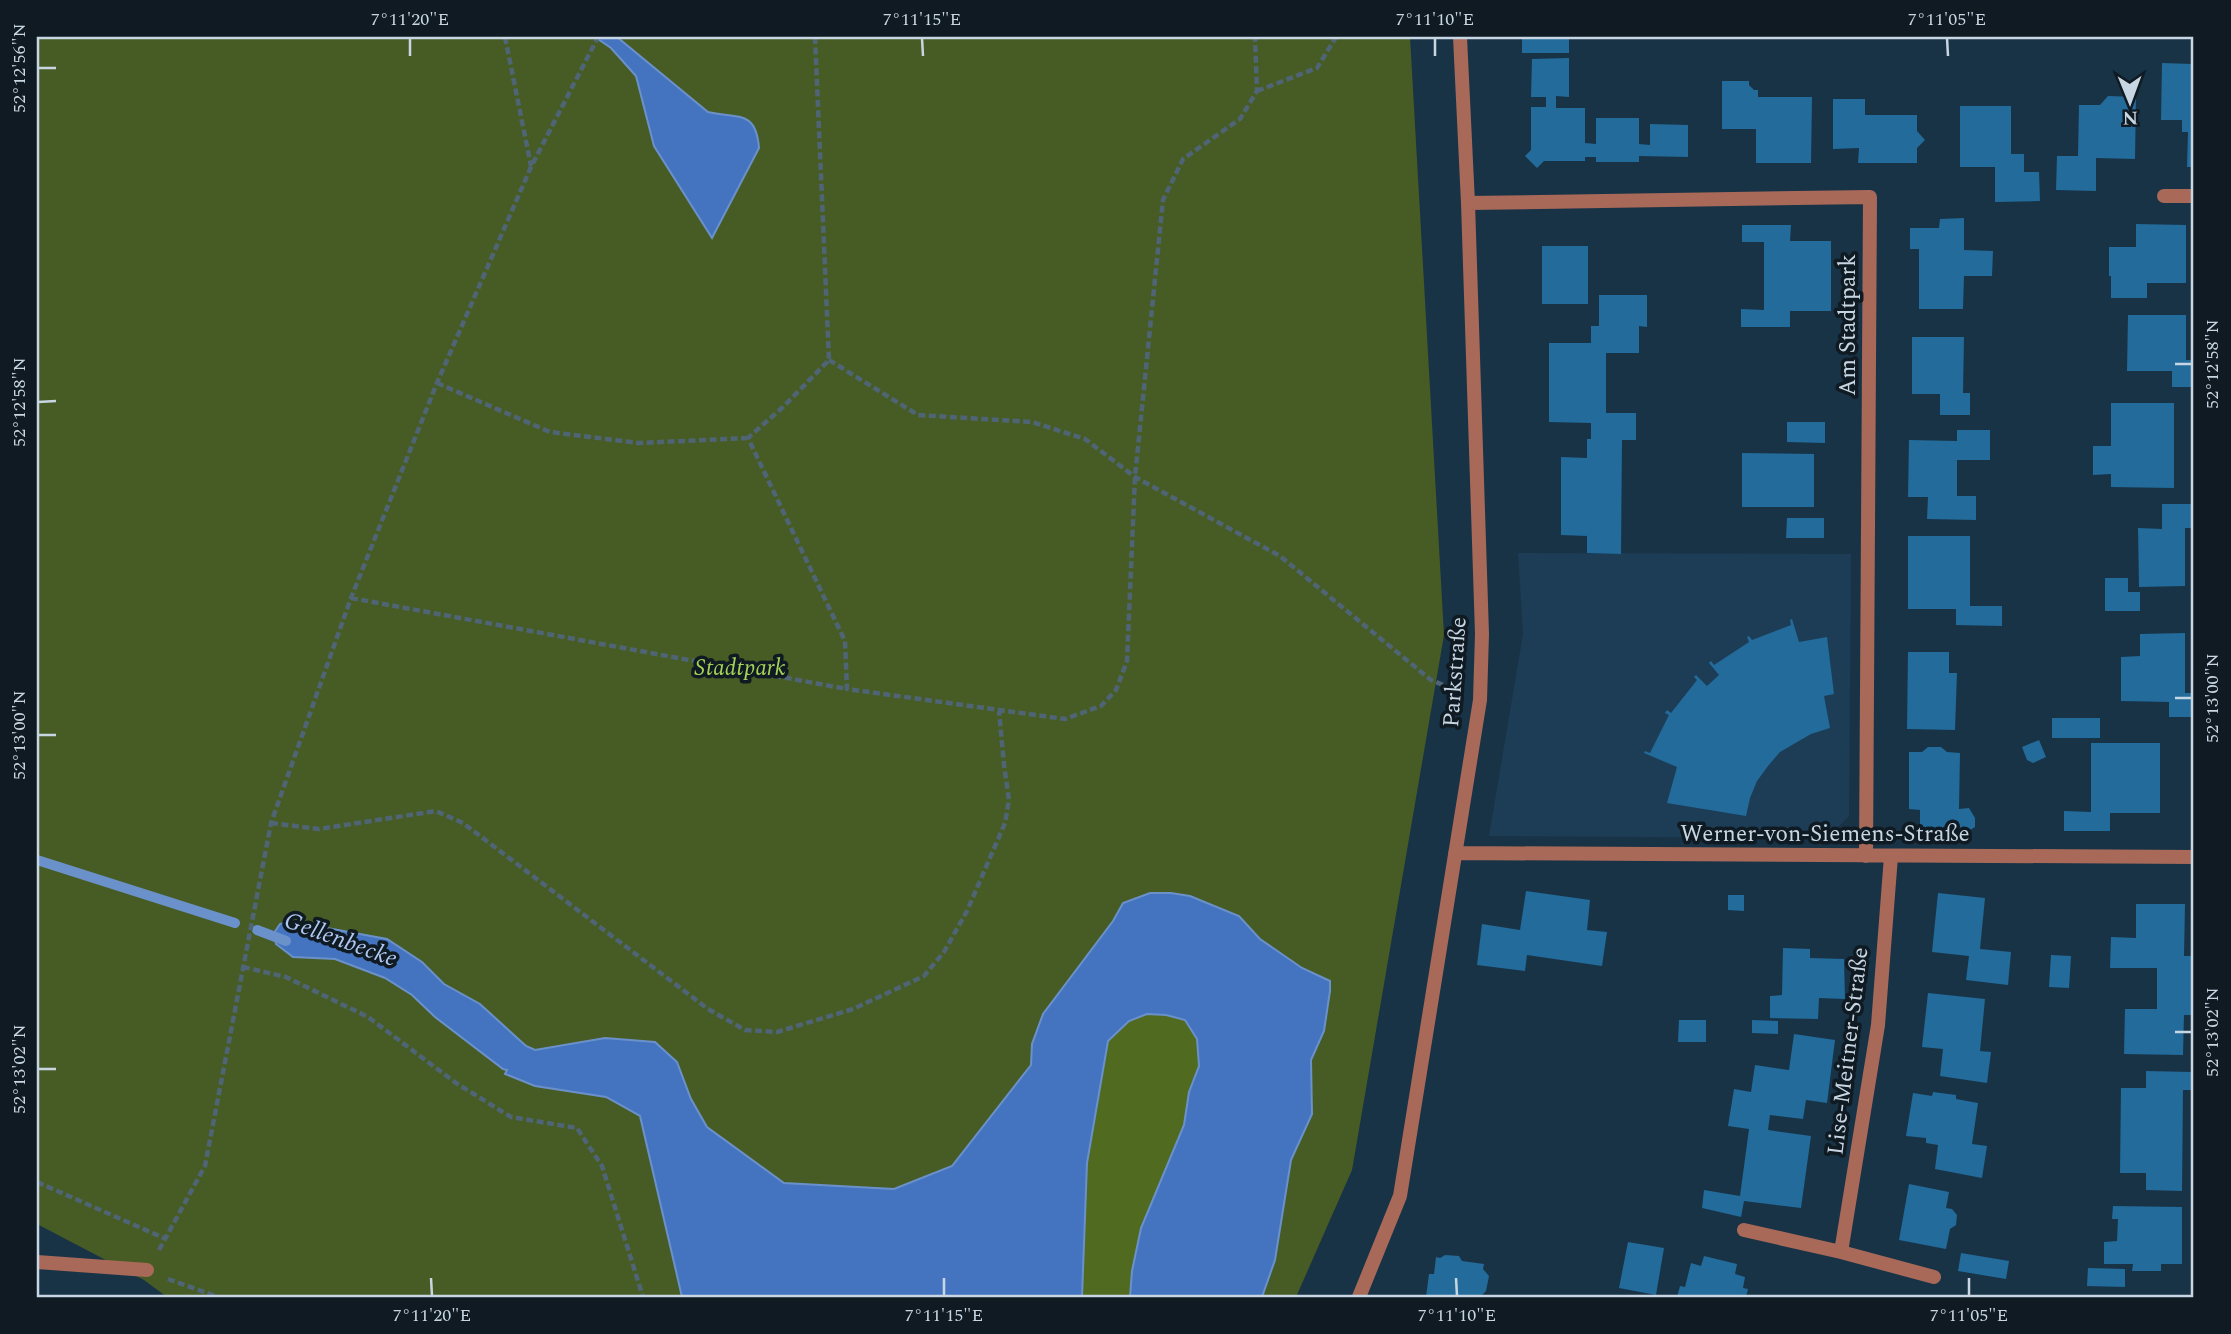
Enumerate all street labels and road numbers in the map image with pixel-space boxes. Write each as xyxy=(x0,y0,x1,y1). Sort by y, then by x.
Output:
street label: Am Stadtpark xyxy=(1831,254,1866,396)
street label: Parkstraße xyxy=(1434,616,1477,729)
street label: Werner-von-Siemens-Straße xyxy=(1680,817,1970,852)
street label: Lise-Meitner-Straße xyxy=(1818,945,1879,1157)

